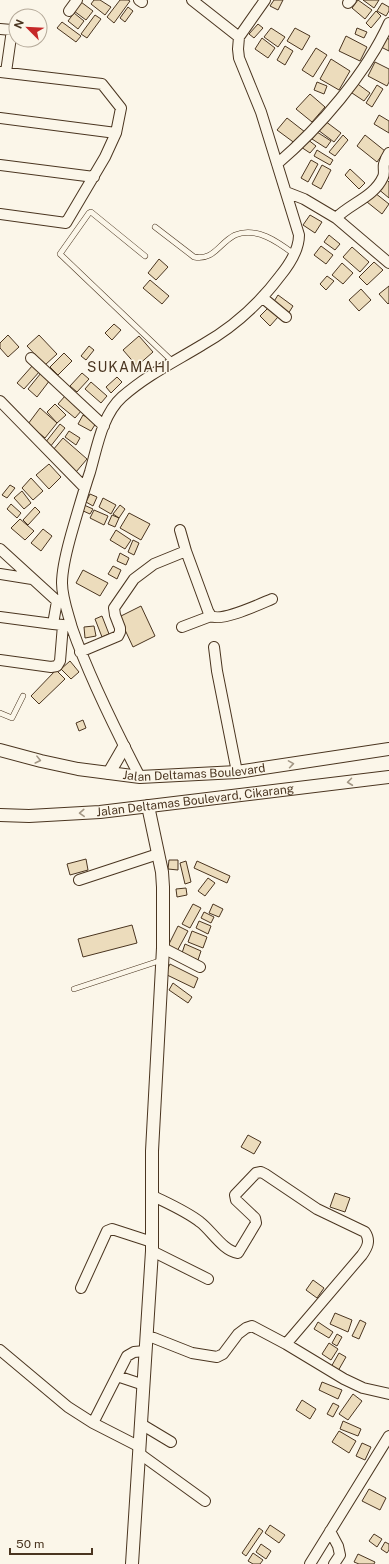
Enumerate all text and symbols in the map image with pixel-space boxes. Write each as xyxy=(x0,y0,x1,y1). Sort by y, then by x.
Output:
north arrow xyxy=(8,8,48,48)
text: N xyxy=(12,18,26,30)
district label: SUKAMAHI xyxy=(87,359,171,375)
one-way arrow xyxy=(34,755,41,764)
street label: Jalan Deltamas Boulevard xyxy=(122,761,266,784)
one-way arrow xyxy=(288,761,294,769)
one-way arrow xyxy=(347,777,353,786)
street label: Jalan Deltamas Boulevard, Cikarang xyxy=(96,782,295,819)
one-way arrow xyxy=(79,809,85,818)
scale bar xyxy=(10,1530,92,1556)
text: 50 m xyxy=(16,1537,44,1551)

